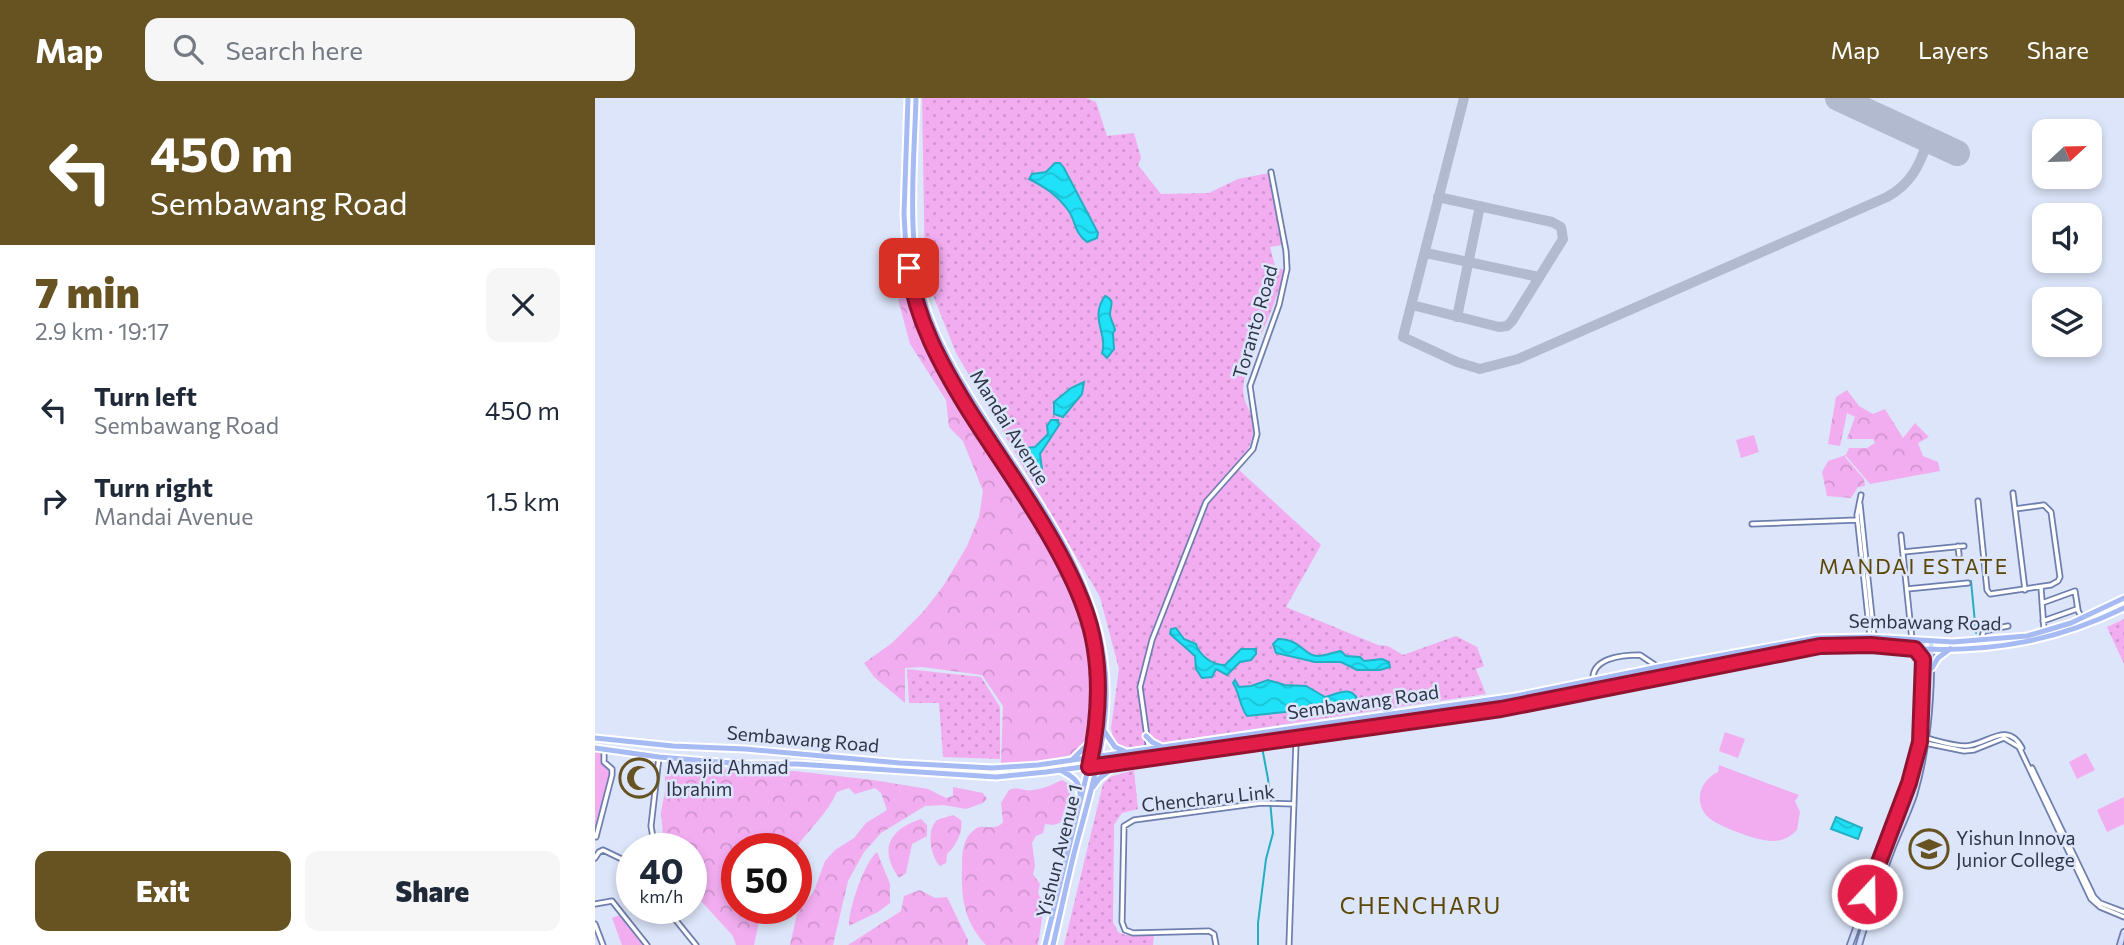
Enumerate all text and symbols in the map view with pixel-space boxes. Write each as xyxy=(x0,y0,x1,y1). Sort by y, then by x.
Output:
search box xyxy=(145,18,635,81)
text: Map xyxy=(35,29,103,70)
icon: search xyxy=(169,30,207,68)
text: Search here xyxy=(225,34,363,65)
text: Map xyxy=(1831,35,1880,64)
text: Layers xyxy=(1918,35,1989,64)
text: Share xyxy=(2027,35,2089,64)
north arrow xyxy=(2032,119,2102,189)
map controls xyxy=(2032,119,2102,357)
text: 450 m xyxy=(150,122,293,182)
icon: left xyxy=(35,126,126,217)
text: Sembawang Road xyxy=(150,182,407,222)
button: sound xyxy=(2032,203,2102,273)
pin xyxy=(879,238,939,298)
icon: arrive xyxy=(890,249,928,287)
street label: Toranto Road xyxy=(1227,262,1282,381)
text: 7 min xyxy=(35,265,140,317)
button: close xyxy=(486,268,560,342)
button: layers xyxy=(2032,287,2102,357)
text: 2.9 km · 19:17 xyxy=(35,317,169,345)
street label: Mandai Avenue xyxy=(966,365,1055,489)
text: Turn left xyxy=(94,380,197,411)
icon: left xyxy=(35,391,73,429)
text: 450 m xyxy=(485,394,560,425)
text: Sembawang Road xyxy=(94,411,279,439)
text: Turn right xyxy=(94,471,213,502)
icon: right xyxy=(35,482,73,520)
text: 1.5 km xyxy=(486,485,560,516)
text: Mandai Avenue xyxy=(94,502,253,530)
district label: MANDAI ESTATE xyxy=(1819,553,2009,578)
street label: Sembawang Road xyxy=(1848,609,2002,634)
street label: Sembawang Road xyxy=(1286,679,1440,724)
street label: Sembawang Road xyxy=(726,720,880,757)
place label: Masjid Ahmad Ibrahim xyxy=(666,755,788,800)
mosque icon: Masjid Ahmad Ibrahim xyxy=(618,757,660,799)
street label: Chencharu Link xyxy=(1140,779,1276,816)
street label: Yishun Avenue 1 xyxy=(1031,782,1086,920)
place label: Yishun Innova Junior College xyxy=(1956,826,2076,871)
school or university icon: Yishun Innova Junior College xyxy=(1908,828,1950,870)
speed limit sign: 50 xyxy=(721,833,812,924)
text: 40 xyxy=(639,848,684,891)
button: Exit xyxy=(35,851,291,931)
button: Share xyxy=(305,851,560,931)
position arrow xyxy=(1830,857,1904,931)
text: km/h xyxy=(640,885,683,907)
district label: CHENCHARU xyxy=(1340,891,1502,919)

